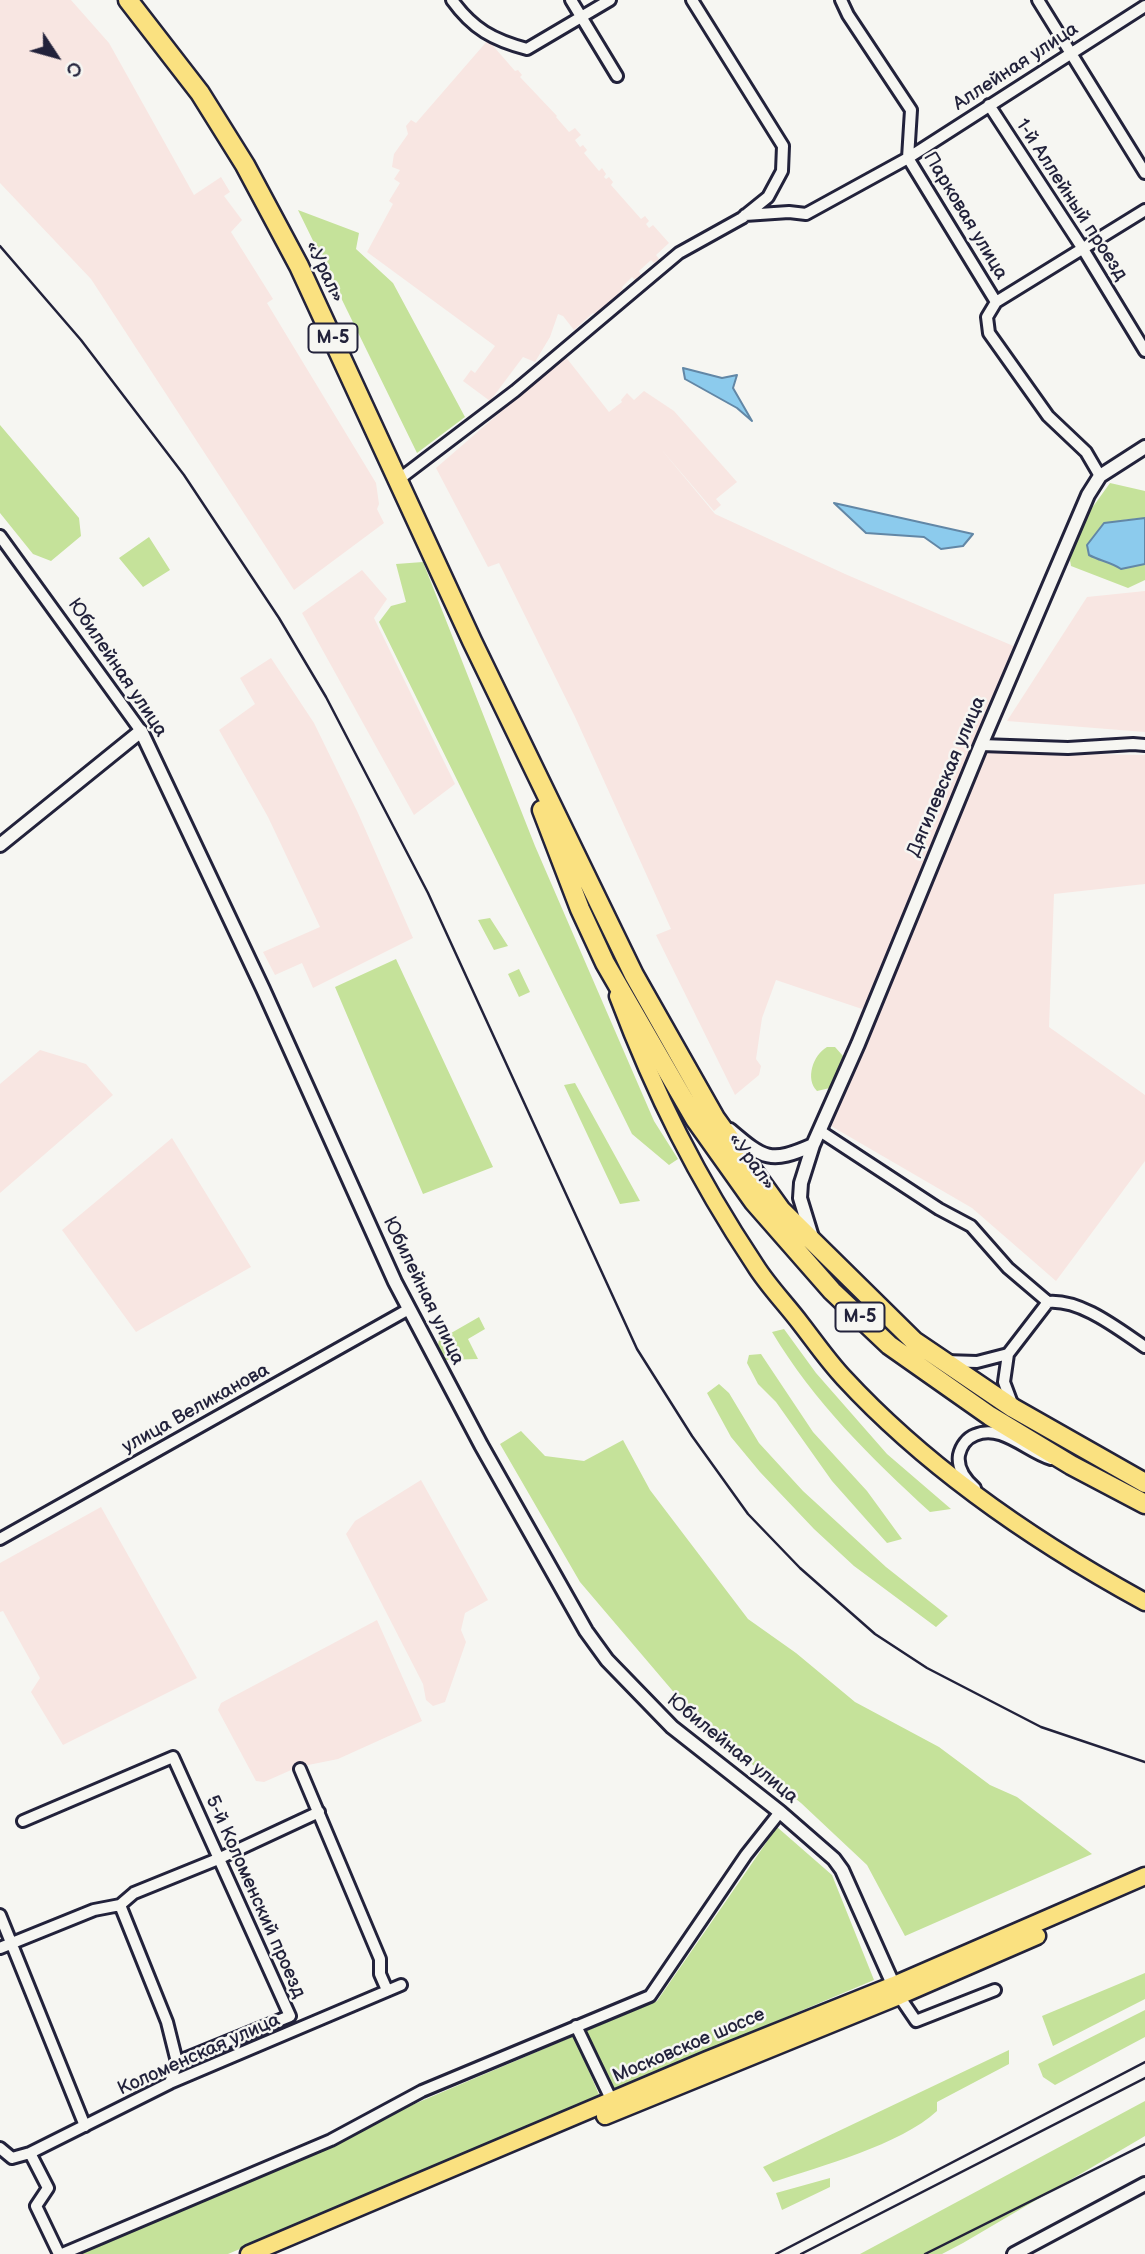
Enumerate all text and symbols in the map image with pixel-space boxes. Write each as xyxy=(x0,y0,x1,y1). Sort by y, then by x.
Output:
street label: Аллейная улица xyxy=(949,18,1083,116)
north arrow xyxy=(21,21,91,91)
text: С xyxy=(60,57,87,81)
street label: 1-й Аллейный проезд xyxy=(1010,115,1132,285)
street label: Парковая улица xyxy=(918,148,1012,284)
street label: «Урал» xyxy=(299,237,349,307)
road number: М-5 xyxy=(308,324,358,352)
street label: Юбилейная улица xyxy=(62,594,172,742)
street label: Дягилевская улица xyxy=(903,693,991,861)
street label: «Урал» xyxy=(722,1129,780,1195)
street label: Юбилейная улица xyxy=(377,1213,469,1369)
road number: М-5 xyxy=(836,1302,884,1332)
street label: улица Великанова xyxy=(118,1359,274,1459)
street label: Юбилейная улица xyxy=(662,1689,802,1809)
street label: 5-й Коломенский проезд xyxy=(200,1792,310,2002)
street label: Московское шоссе xyxy=(609,2004,769,2088)
street label: Коломенская улица xyxy=(114,2009,284,2101)

